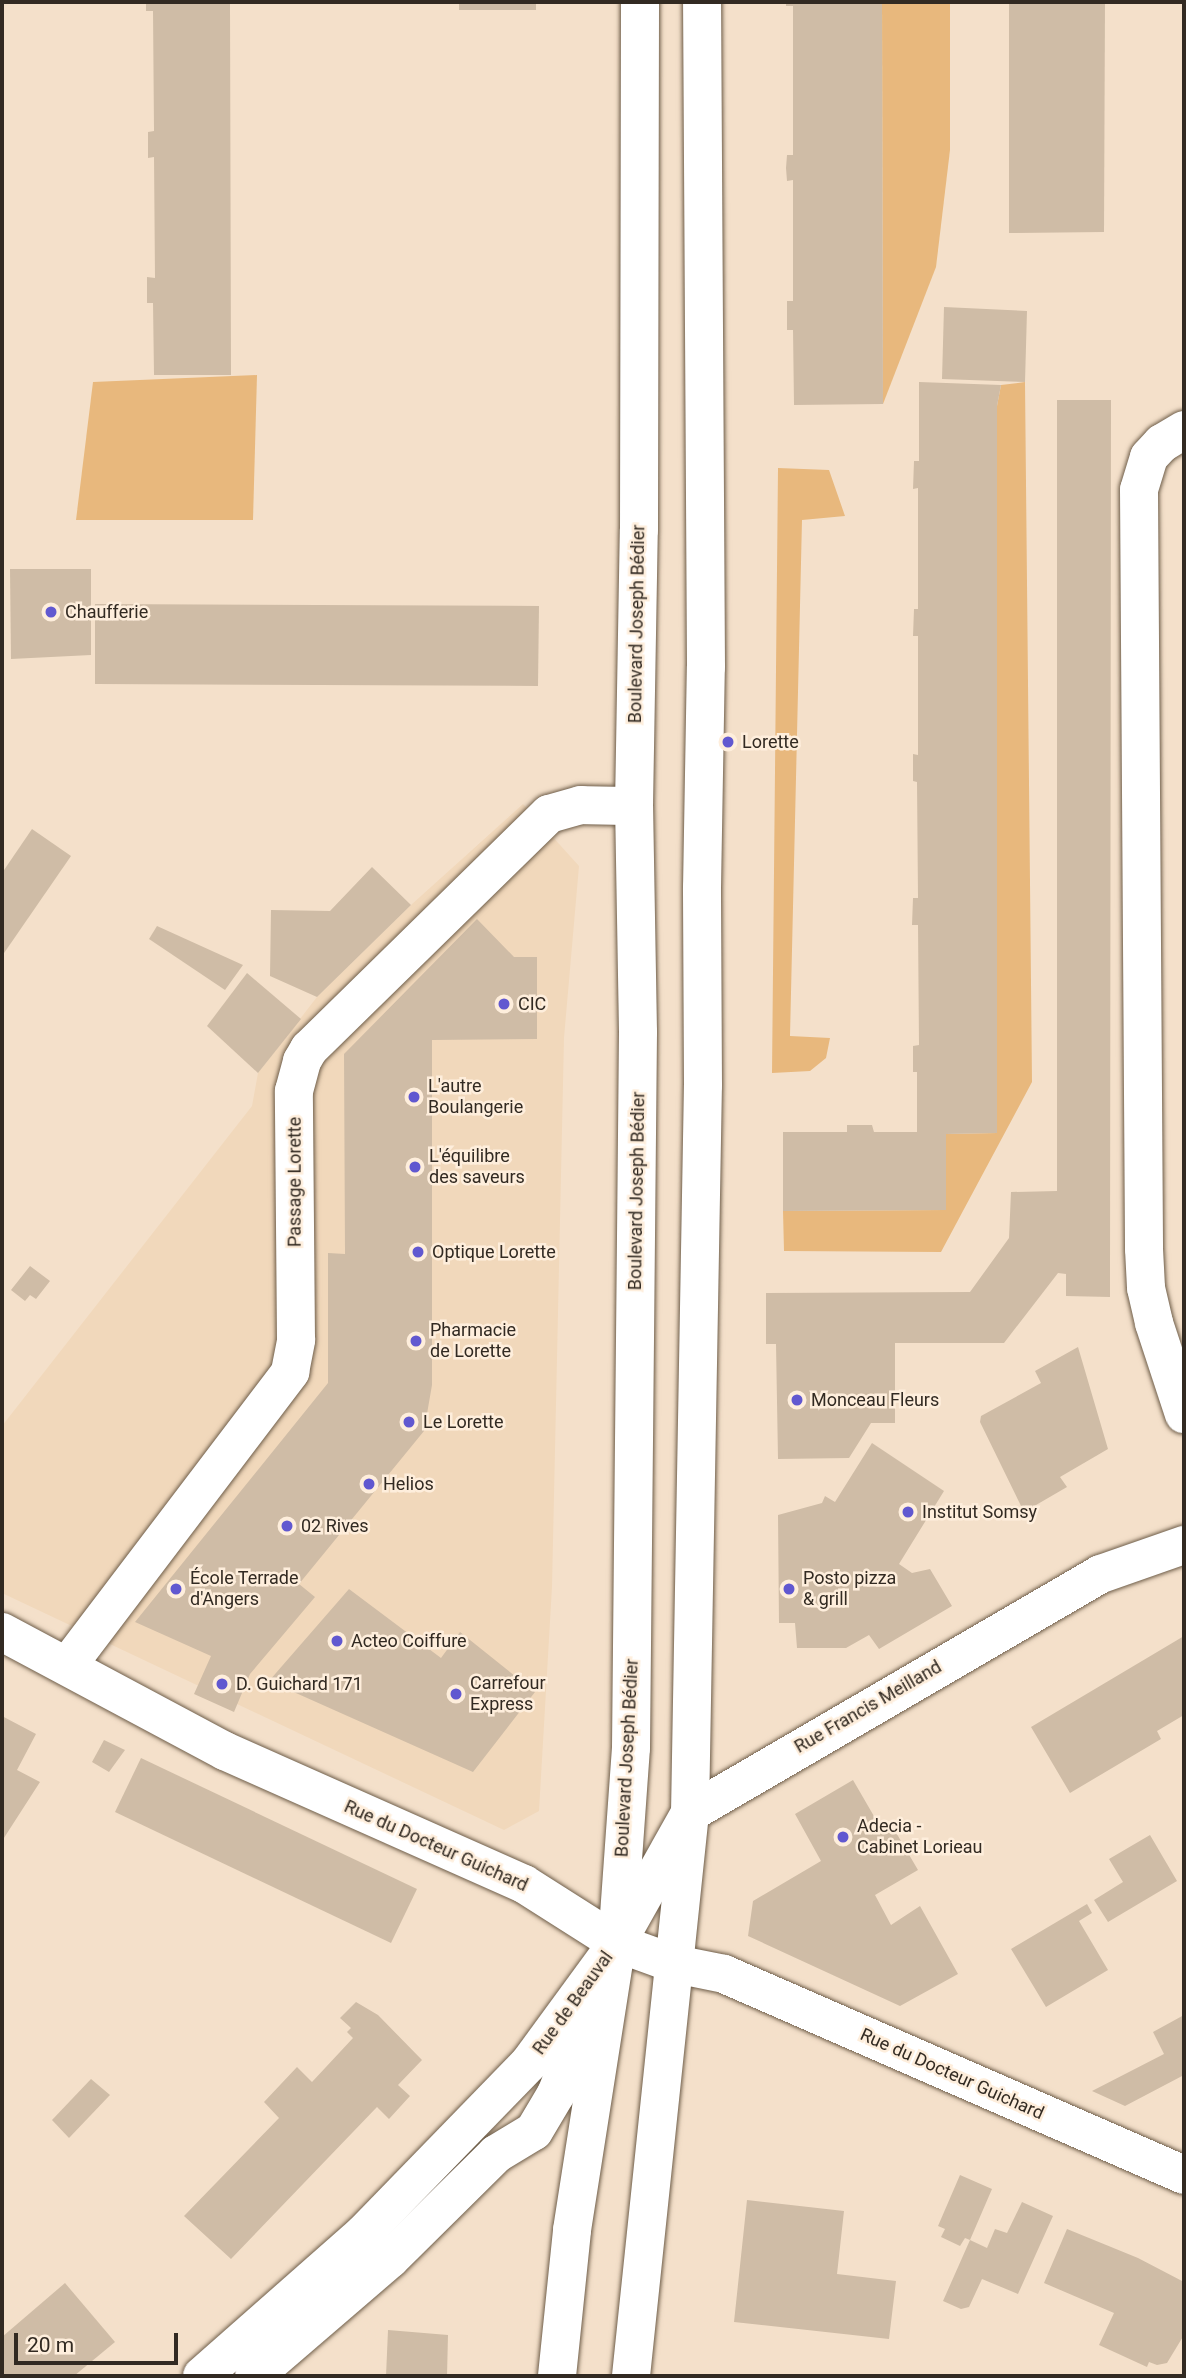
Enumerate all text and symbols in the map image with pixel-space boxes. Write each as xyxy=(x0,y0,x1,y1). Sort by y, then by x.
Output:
street label: Boulevard Joseph Bédier xyxy=(624,525,650,723)
place label: Chaufferie xyxy=(65,601,148,623)
marker: Chaufferie xyxy=(43,604,59,620)
place label: Lorette xyxy=(742,731,799,753)
marker: Lorette xyxy=(720,734,736,750)
place label: CIC xyxy=(518,993,546,1015)
marker: CIC xyxy=(496,996,512,1012)
place label: L'autre Boulangerie xyxy=(428,1076,523,1118)
marker: L'autre Boulangerie xyxy=(406,1089,422,1105)
street label: Boulevard Joseph Bédier xyxy=(624,1092,650,1290)
street label: Passage Lorette xyxy=(284,1117,306,1247)
place label: L'équilibre des saveurs xyxy=(429,1146,525,1188)
marker: L'équilibre des saveurs xyxy=(407,1159,423,1175)
place label: Optique Lorette xyxy=(432,1241,556,1263)
marker: Optique Lorette xyxy=(410,1244,426,1260)
place label: Pharmacie de Lorette xyxy=(430,1320,516,1362)
marker: Pharmacie de Lorette xyxy=(408,1333,424,1349)
place label: Monceau Fleurs xyxy=(811,1389,939,1411)
marker: Monceau Fleurs xyxy=(789,1392,805,1408)
place label: Le Lorette xyxy=(423,1411,503,1433)
marker: Le Lorette xyxy=(401,1414,417,1430)
place label: Helios xyxy=(383,1473,434,1495)
marker: Helios xyxy=(361,1476,377,1492)
place label: Institut Somsy xyxy=(922,1501,1037,1523)
marker: Institut Somsy xyxy=(900,1504,916,1520)
place label: 02 Rives xyxy=(301,1515,369,1537)
marker: 02 Rives xyxy=(279,1518,295,1534)
place label: École Terrade d'Angers xyxy=(190,1568,299,1610)
place label: Posto pizza & grill xyxy=(803,1568,896,1610)
marker: École Terrade d'Angers xyxy=(168,1581,184,1597)
marker: Posto pizza & grill xyxy=(781,1581,797,1597)
place label: Acteo Coiffure xyxy=(351,1630,467,1652)
marker: Acteo Coiffure xyxy=(329,1633,345,1649)
street label: Rue Francis Meilland xyxy=(791,1656,945,1758)
street label: Boulevard Joseph Bédier xyxy=(611,1658,643,1858)
place label: D. Guichard 171 xyxy=(236,1673,363,1695)
place label: Carrefour Express xyxy=(470,1673,546,1716)
marker: D. Guichard 171 xyxy=(214,1676,230,1692)
marker: Carrefour Express xyxy=(448,1686,464,1702)
street label: Rue du Docteur Guichard xyxy=(341,1796,531,1896)
place label: Adecia - Cabinet Lorieau xyxy=(857,1816,983,1858)
marker: Adecia - Cabinet Lorieau xyxy=(835,1829,851,1845)
street label: Rue de Beauval xyxy=(528,1947,618,2059)
street label: Rue du Docteur Guichard xyxy=(857,2024,1047,2124)
scale bar xyxy=(18,2318,182,2362)
text: 20 m xyxy=(27,2333,74,2357)

